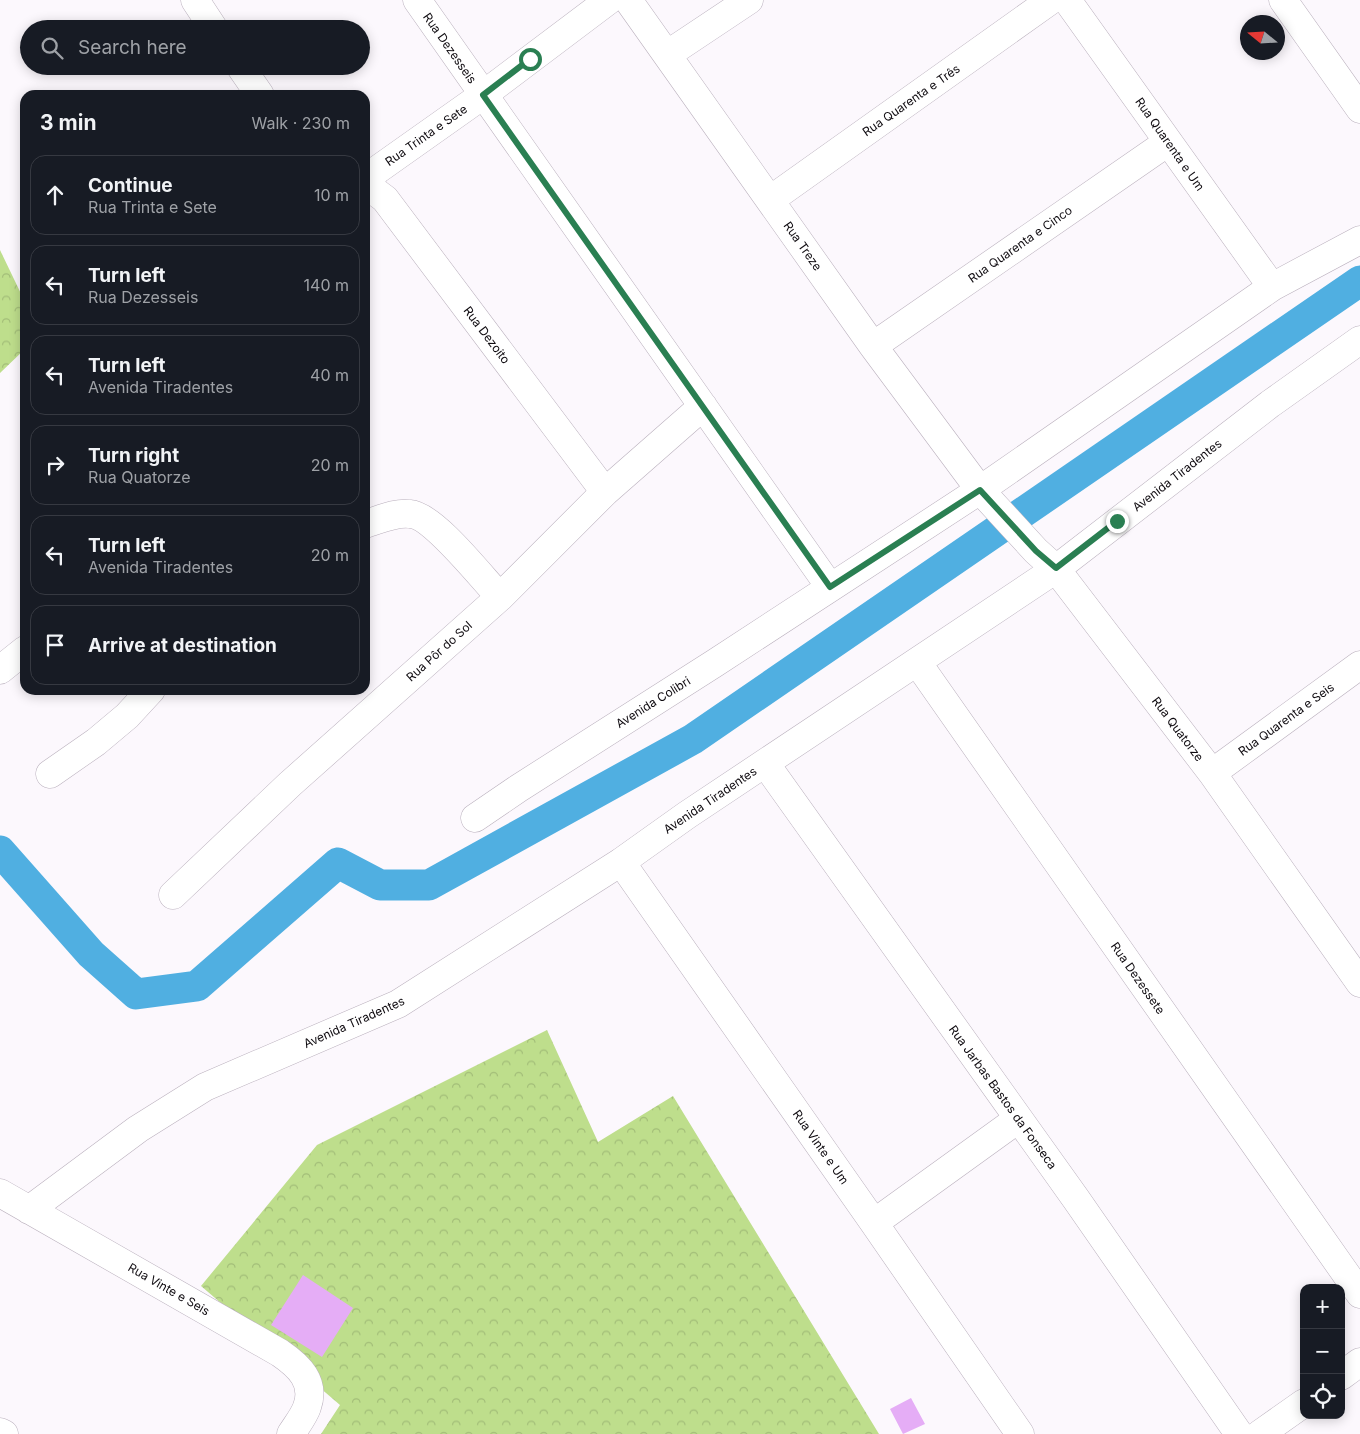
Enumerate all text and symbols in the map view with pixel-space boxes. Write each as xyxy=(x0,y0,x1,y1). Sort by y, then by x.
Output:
street label: Rua Dezesseis xyxy=(420,10,480,86)
north arrow xyxy=(1240,15,1285,60)
search box xyxy=(20,20,370,75)
icon: search xyxy=(38,34,66,62)
text: Search here xyxy=(78,36,187,59)
route start xyxy=(519,48,542,71)
street label: Rua Quarenta e Três xyxy=(859,61,963,139)
street label: Rua Quarenta e Um xyxy=(1132,95,1208,193)
street label: Rua Trinta e Sete xyxy=(382,101,470,169)
text: 3 min xyxy=(40,110,96,135)
text: Walk · 230 m xyxy=(252,113,350,133)
text: Continue xyxy=(88,174,173,197)
icon: ahead xyxy=(41,181,69,209)
text: 10 m xyxy=(314,185,349,205)
text: Rua Trinta e Sete xyxy=(88,197,217,217)
street label: Rua Quarenta e Cinco xyxy=(965,202,1075,286)
street label: Rua Treze xyxy=(781,219,825,273)
text: Turn left xyxy=(88,264,166,287)
icon: left xyxy=(41,271,69,299)
text: 140 m xyxy=(304,275,349,295)
text: Rua Dezesseis xyxy=(88,287,198,307)
street label: Rua Dezoito xyxy=(461,303,513,367)
text: Turn left xyxy=(88,354,166,377)
icon: left xyxy=(41,361,69,389)
text: 40 m xyxy=(310,365,349,385)
text: Avenida Tiradentes xyxy=(88,377,233,397)
street label: Avenida Tiradentes xyxy=(1129,436,1225,514)
text: Turn right xyxy=(88,444,179,467)
icon: right xyxy=(41,451,69,479)
text: 20 m xyxy=(311,455,349,475)
text: Rua Quatorze xyxy=(88,467,191,487)
route end xyxy=(1106,510,1129,533)
text: Turn left xyxy=(88,534,166,557)
icon: left xyxy=(41,541,69,569)
text: 20 m xyxy=(311,545,349,565)
text: Avenida Tiradentes xyxy=(88,557,233,577)
street label: Rua Pôr do Sol xyxy=(403,618,475,684)
icon: arrive xyxy=(41,631,69,659)
text: Arrive at destination xyxy=(88,634,277,657)
street label: Avenida Colibri xyxy=(613,673,693,731)
street label: Rua Quarenta e Seis xyxy=(1235,679,1337,759)
street label: Rua Quatorze xyxy=(1149,694,1207,764)
street label: Avenida Tiradentes xyxy=(661,763,759,837)
street label: Rua Dezessete xyxy=(1108,939,1168,1017)
street label: Avenida Tiradentes xyxy=(301,993,407,1051)
street label: Rua Jarbas Bastos da Fonseca xyxy=(946,1022,1060,1172)
street label: Rua Vinte e Um xyxy=(790,1107,852,1187)
street label: Rua Vinte e Seis xyxy=(126,1260,212,1318)
map controls xyxy=(1300,1284,1345,1419)
button: + xyxy=(1300,1284,1345,1329)
button: − xyxy=(1300,1329,1345,1374)
button: locate xyxy=(1300,1374,1345,1419)

